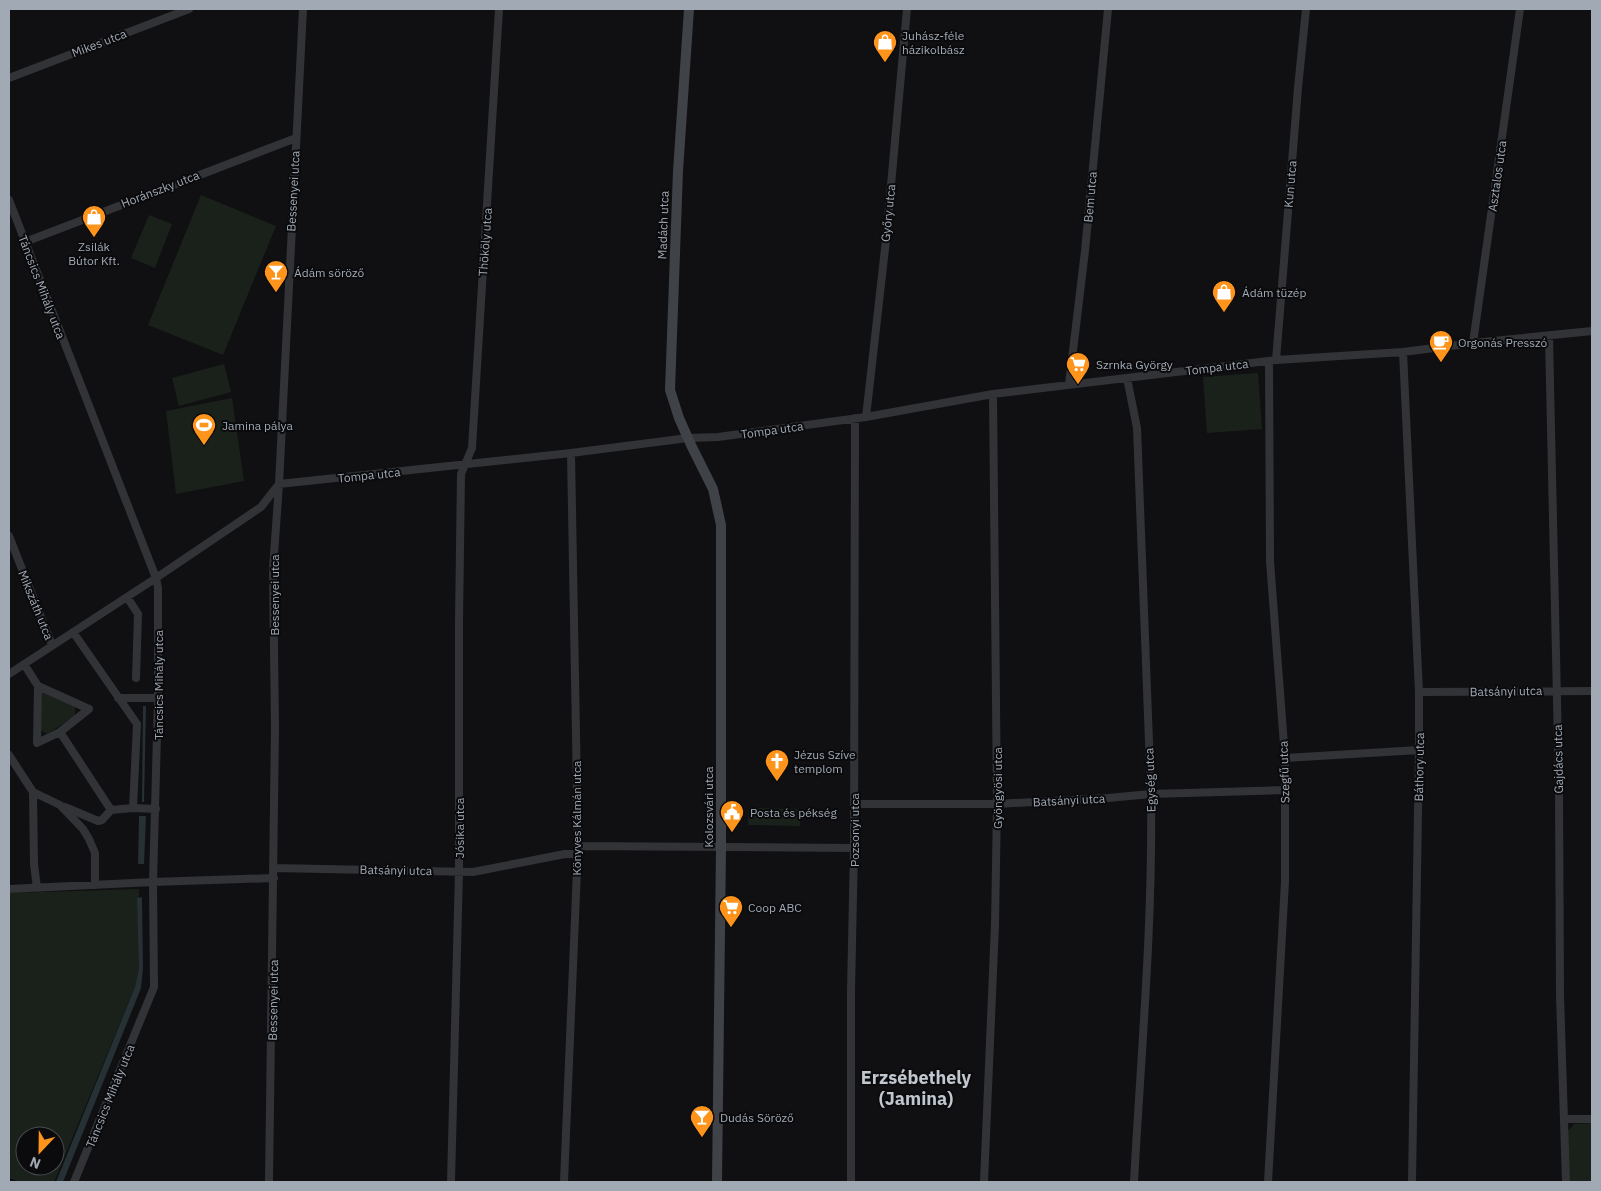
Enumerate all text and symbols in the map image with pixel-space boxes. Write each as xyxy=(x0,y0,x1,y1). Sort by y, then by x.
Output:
street label: Mikes utca xyxy=(69,25,129,60)
place label: Juhász-féle házikolbász xyxy=(902,28,965,57)
shop icon: Juhász-féle házikolbász xyxy=(872,29,898,63)
street label: Asztalos utca xyxy=(1485,139,1509,213)
street label: Bessenyei utca xyxy=(283,150,303,232)
street label: Kun utca xyxy=(1280,159,1300,208)
street label: Horánszky utca xyxy=(119,167,202,211)
street label: Bem utca xyxy=(1080,170,1100,223)
street label: Győry utca xyxy=(878,183,899,243)
street label: Madách utca xyxy=(654,190,672,260)
shop icon: Zsilák Bútor Kft. xyxy=(81,204,107,238)
street label: Thököly utca xyxy=(475,207,495,277)
street label: Táncsics Mihály utca xyxy=(15,233,69,342)
place label: Zsilák Bútor Kft. xyxy=(68,239,120,268)
bar icon: Ádám söröző xyxy=(263,259,289,293)
place label: Ádám söröző xyxy=(294,265,364,280)
shop icon: Ádám tüzép xyxy=(1211,279,1237,313)
place label: Ádám tüzép xyxy=(1242,285,1306,300)
cafe icon: Orgonás Presszó xyxy=(1428,329,1454,363)
place label: Orgonás Presszó xyxy=(1458,335,1548,350)
supermarket icon: Szrnka György xyxy=(1065,351,1091,385)
street label: Tompa utca xyxy=(1185,356,1250,378)
place label: Szrnka György xyxy=(1096,357,1173,372)
sports icon: Jamina pálya xyxy=(191,412,217,446)
place label: Jamina pálya xyxy=(222,418,293,433)
street label: Tompa utca xyxy=(740,418,805,442)
street label: Tompa utca xyxy=(337,464,402,486)
street label: Bessenyei utca xyxy=(267,554,282,636)
street label: Mikszáth utca xyxy=(15,568,57,643)
street label: Táncsics Mihály utca xyxy=(151,629,166,740)
street label: Batsányi utca xyxy=(1470,683,1543,699)
street label: Gajdács utca xyxy=(1550,724,1566,794)
street label: Báthory utca xyxy=(1411,732,1427,802)
street label: Szegfű utca xyxy=(1275,740,1293,803)
street label: Gyöngyösi utca xyxy=(990,746,1005,829)
place label: Jézus Szíve templom xyxy=(794,747,856,776)
street label: Egység utca xyxy=(1141,747,1159,812)
church icon: Jézus Szíve templom xyxy=(764,748,790,782)
street label: Könyves Kálmán utca xyxy=(569,760,584,875)
street label: Kolozsvári utca xyxy=(701,766,716,848)
street label: Batsányi utca xyxy=(1032,791,1106,809)
street label: Pozsonyi utca xyxy=(847,793,862,867)
street label: Jósika utca xyxy=(452,797,467,858)
public building icon: Posta és pékség xyxy=(719,799,745,833)
place label: Posta és pékség xyxy=(750,805,837,820)
street label: Batsányi utca xyxy=(360,862,433,878)
supermarket icon: Coop ABC xyxy=(718,894,744,928)
place label: Coop ABC xyxy=(748,900,802,915)
street label: Bessenyei utca xyxy=(265,959,281,1041)
street label: Táncsics Mihály utca xyxy=(82,1042,138,1150)
district label: Erzsébethely (Jamina) xyxy=(861,1066,972,1110)
bar icon: Dudás Söröző xyxy=(689,1104,715,1138)
place label: Dudás Söröző xyxy=(720,1110,794,1125)
north arrow xyxy=(15,1126,65,1176)
text: N xyxy=(27,1153,43,1173)

